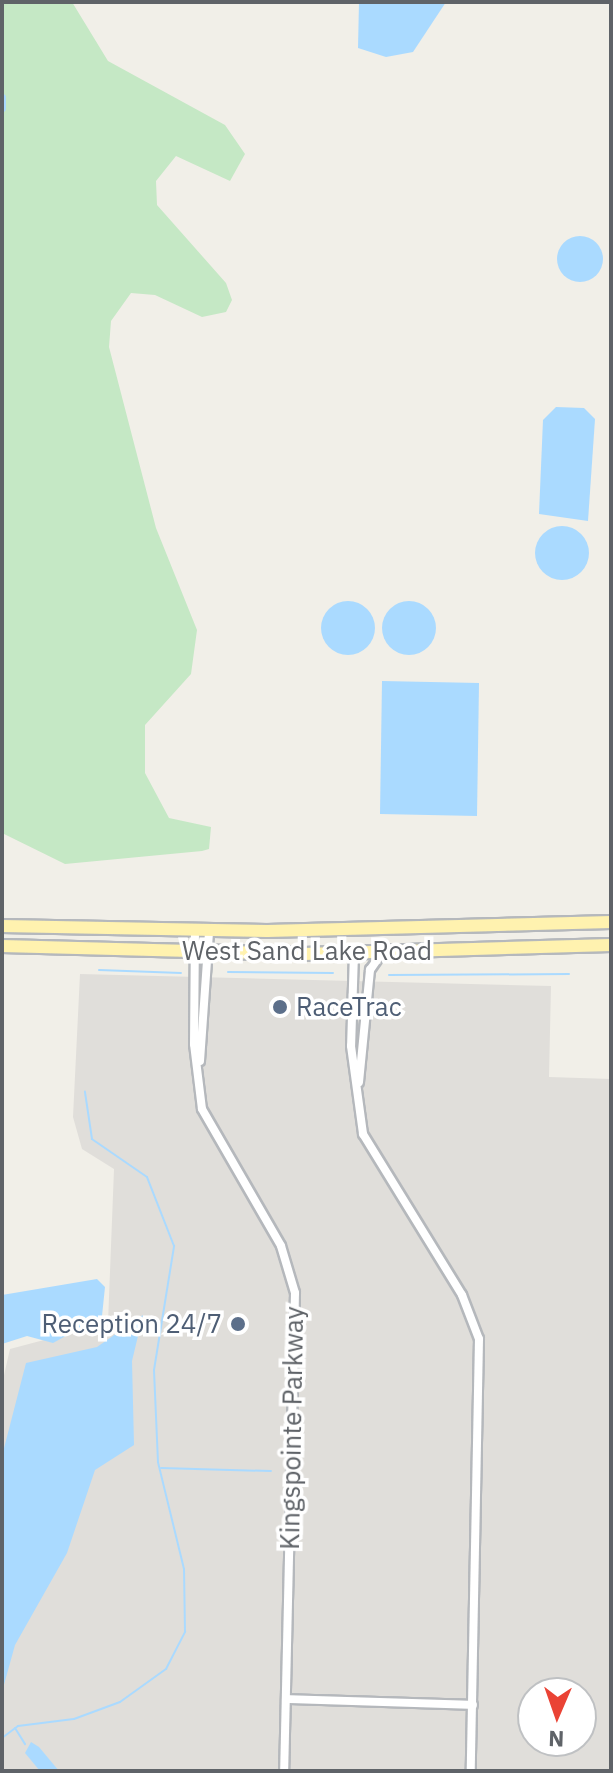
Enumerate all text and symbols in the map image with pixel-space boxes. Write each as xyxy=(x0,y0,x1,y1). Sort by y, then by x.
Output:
street label: West Sand Lake Road xyxy=(182,935,432,967)
place label: RaceTrac xyxy=(296,991,402,1023)
marker: RaceTrac xyxy=(271,998,289,1016)
street label: Kingspointe Parkway xyxy=(274,1306,310,1550)
place label: Reception 24/7 xyxy=(42,1308,222,1340)
marker: Reception 24/7 xyxy=(229,1315,247,1333)
north arrow xyxy=(517,1677,597,1757)
text: N xyxy=(548,1725,565,1754)

